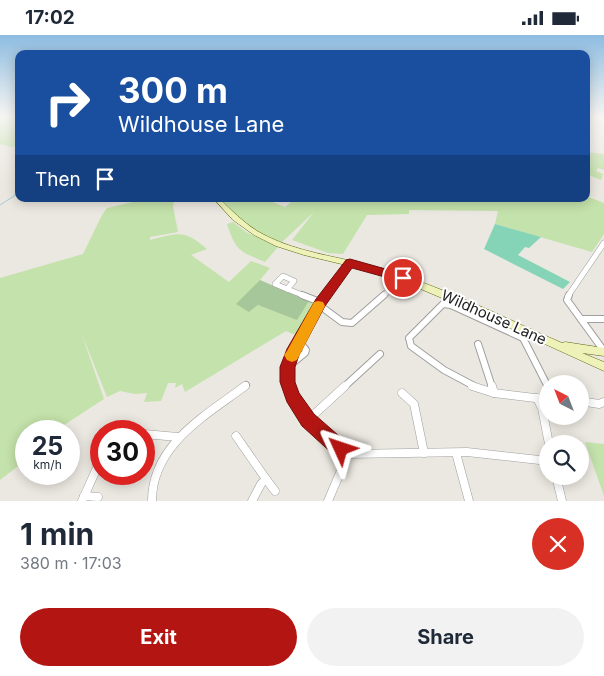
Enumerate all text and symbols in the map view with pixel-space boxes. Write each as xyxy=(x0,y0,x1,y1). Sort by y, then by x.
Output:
text: 17:02 xyxy=(25,6,75,29)
text: 300 m xyxy=(118,69,228,111)
icon: right xyxy=(35,70,100,135)
text: Wildhouse Lane xyxy=(118,111,284,137)
icon: arrive xyxy=(91,165,119,193)
text: Then xyxy=(35,168,81,191)
pin xyxy=(382,257,424,299)
icon: arrive xyxy=(389,264,417,292)
street label: Wildhouse Lane xyxy=(438,285,550,349)
north arrow xyxy=(539,375,589,425)
map controls xyxy=(539,375,589,485)
speed limit sign: 30 xyxy=(90,420,155,485)
position arrow xyxy=(314,422,366,474)
text: 25 xyxy=(32,431,63,461)
button: search xyxy=(539,435,589,485)
text: km/h xyxy=(33,457,62,472)
text: 1 min xyxy=(20,516,94,552)
button: close xyxy=(532,518,584,570)
text: 380 m · 17:03 xyxy=(20,553,122,573)
button: Exit xyxy=(20,608,297,666)
button: Share xyxy=(307,608,584,666)

